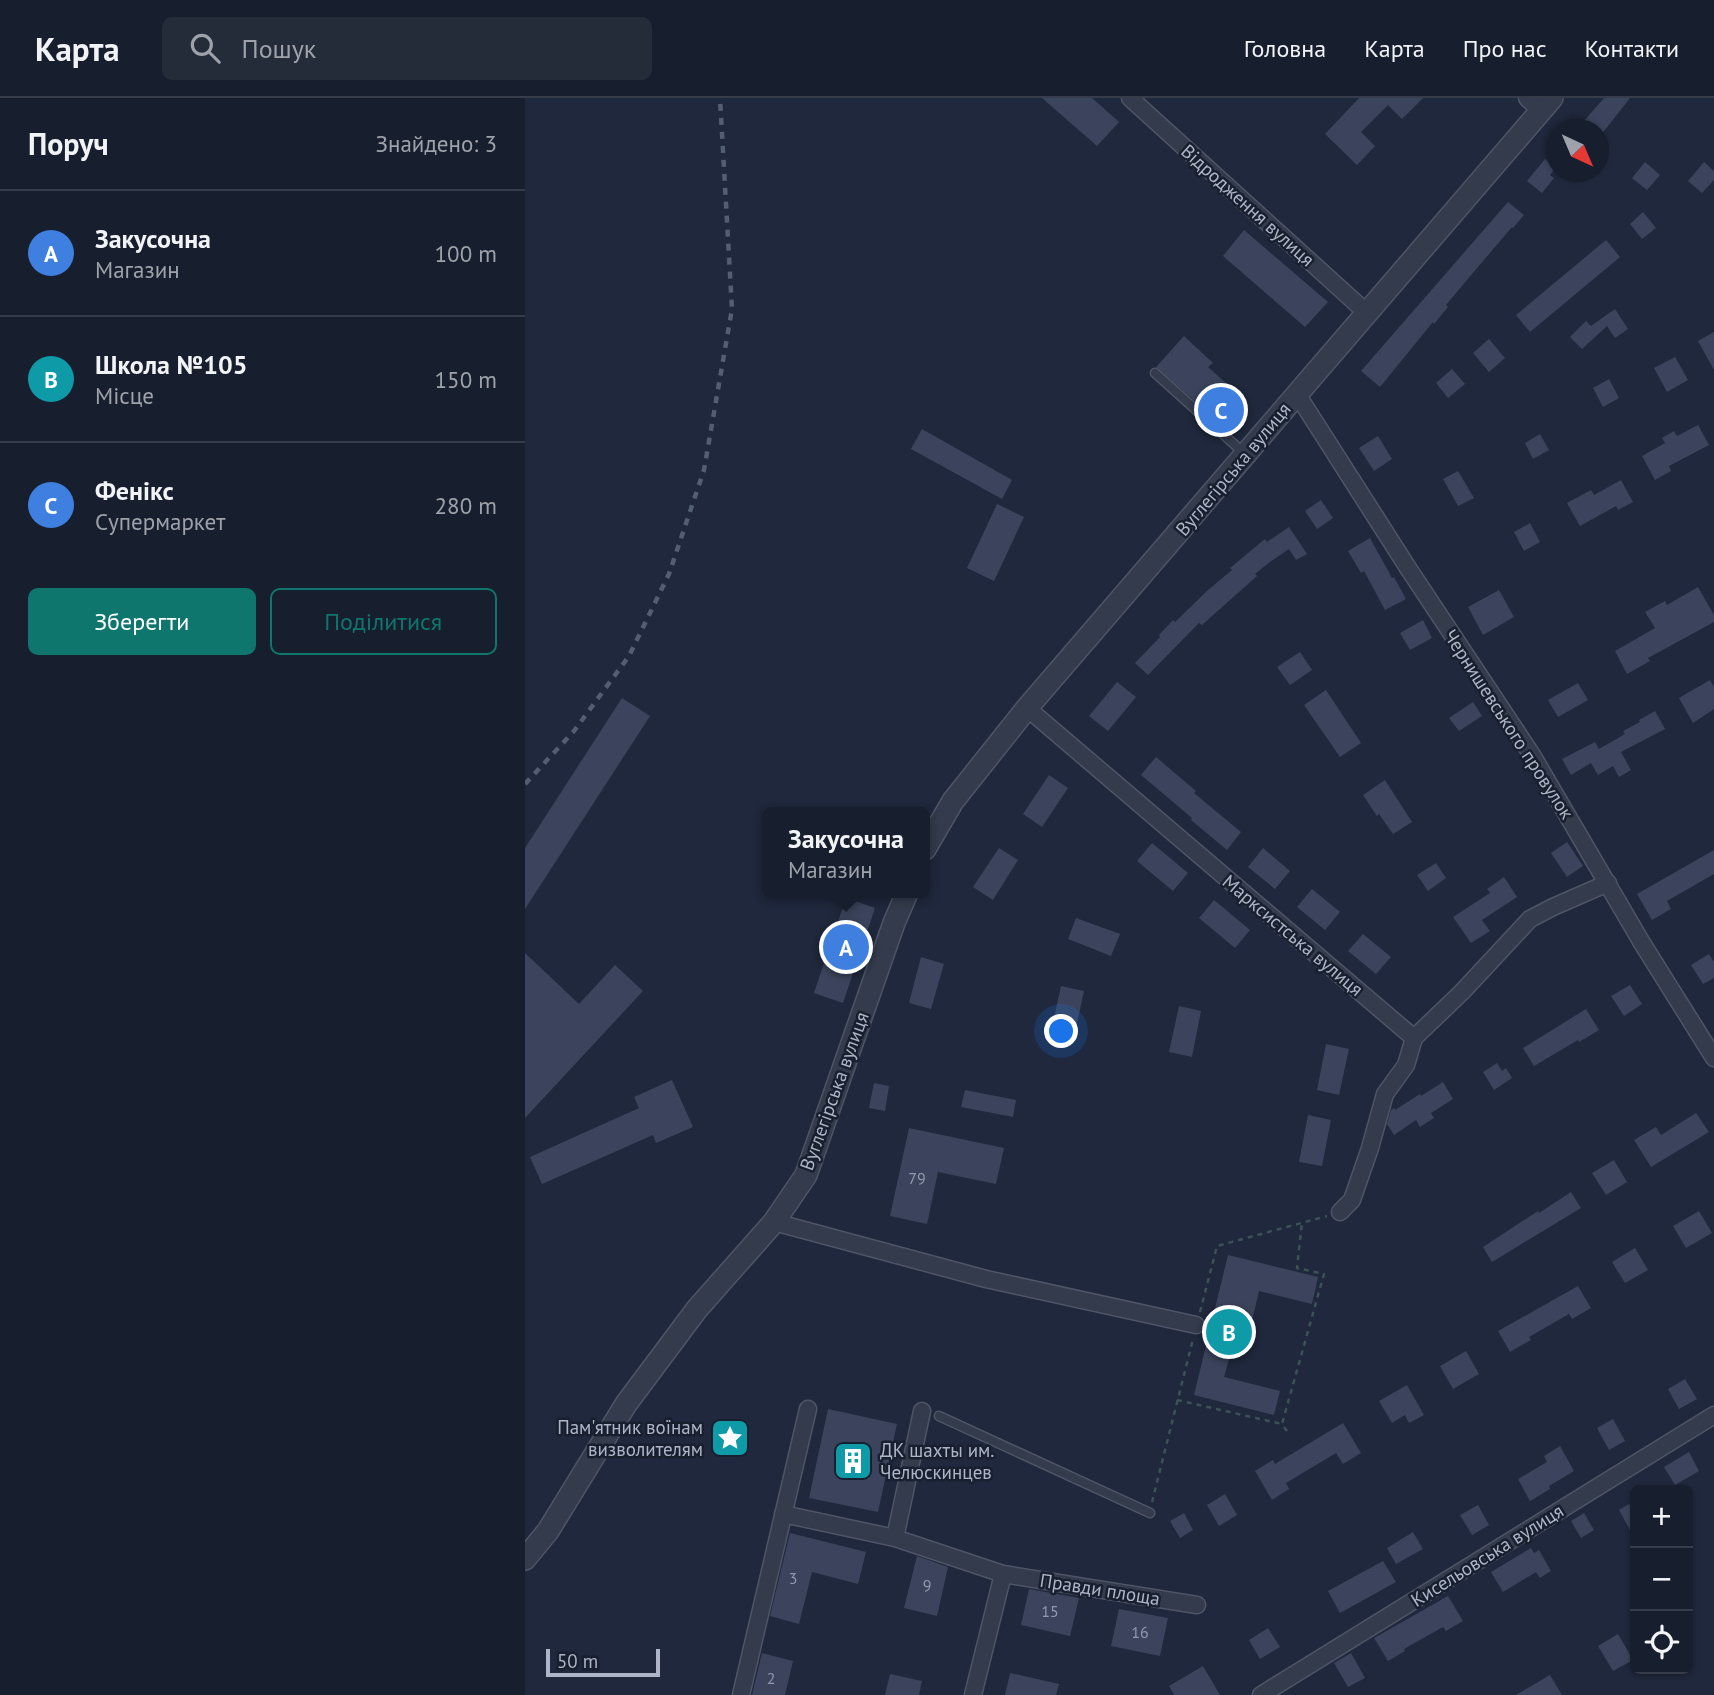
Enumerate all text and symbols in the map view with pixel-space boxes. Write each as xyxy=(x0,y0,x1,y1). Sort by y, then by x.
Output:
search box xyxy=(162,17,652,80)
text: Карта xyxy=(35,27,120,70)
icon: search xyxy=(186,29,224,67)
text: Пошук xyxy=(242,32,316,65)
text: Головна xyxy=(1244,33,1326,64)
text: Карта xyxy=(1364,33,1425,64)
text: Про нас xyxy=(1463,33,1547,64)
text: Контакти xyxy=(1585,33,1679,64)
north arrow xyxy=(1546,119,1609,182)
text: Поруч xyxy=(28,124,109,163)
text: Знайдено: 3 xyxy=(376,129,497,158)
street label: Відродження вулиця xyxy=(1176,139,1320,271)
text: Закусочна xyxy=(95,222,211,255)
text: A xyxy=(44,239,58,268)
text: 100 m xyxy=(435,239,497,268)
text: Магазин xyxy=(95,255,180,284)
text: Школа №105 xyxy=(95,348,248,381)
text: B xyxy=(44,365,58,394)
text: 150 m xyxy=(435,365,497,394)
text: Місце xyxy=(95,381,154,410)
pin: C xyxy=(1198,384,1244,436)
street label: Вуглегірська вулиця xyxy=(1170,397,1296,541)
text: Фенікс xyxy=(95,474,174,507)
text: C xyxy=(45,491,57,520)
text: 280 m xyxy=(435,491,497,520)
text: Супермаркет xyxy=(95,507,225,536)
button: Зберегти xyxy=(28,588,256,655)
button: Поділитися xyxy=(270,588,497,655)
street label: Чернишевського провулок xyxy=(1439,625,1579,823)
popup xyxy=(762,807,930,898)
text: Закусочна xyxy=(788,822,904,855)
text: Магазин xyxy=(788,855,873,884)
street label: Марксистська вулиця xyxy=(1218,869,1368,1001)
pin: A xyxy=(823,921,869,973)
street label: Вуглегірська вулиця xyxy=(794,1009,874,1173)
your location xyxy=(1044,1014,1078,1048)
house number: 79 xyxy=(908,1168,926,1188)
pin: B xyxy=(1206,1306,1252,1358)
place label: Пам'ятник воїнам визволителям xyxy=(557,1415,703,1461)
place icon: Пам'ятник воїнам визволителям xyxy=(709,1417,751,1459)
place label: ДК шахты им. Челюскинцев xyxy=(880,1438,994,1484)
building icon: ДК шахты им. Челюскинцев xyxy=(832,1440,874,1482)
map controls xyxy=(1630,1485,1693,1674)
button: + xyxy=(1630,1485,1693,1548)
street label: Кисельовська вулиця xyxy=(1406,1498,1568,1612)
button: − xyxy=(1630,1548,1693,1611)
house number: 3 xyxy=(789,1568,797,1588)
street label: Правди площа xyxy=(1038,1568,1162,1610)
house number: 9 xyxy=(923,1575,931,1595)
house number: 15 xyxy=(1041,1601,1059,1621)
button: locate xyxy=(1630,1611,1693,1674)
house number: 16 xyxy=(1131,1622,1149,1642)
scale bar xyxy=(546,1646,660,1678)
text: 50 m xyxy=(557,1649,598,1673)
house number: 2 xyxy=(767,1668,775,1688)

